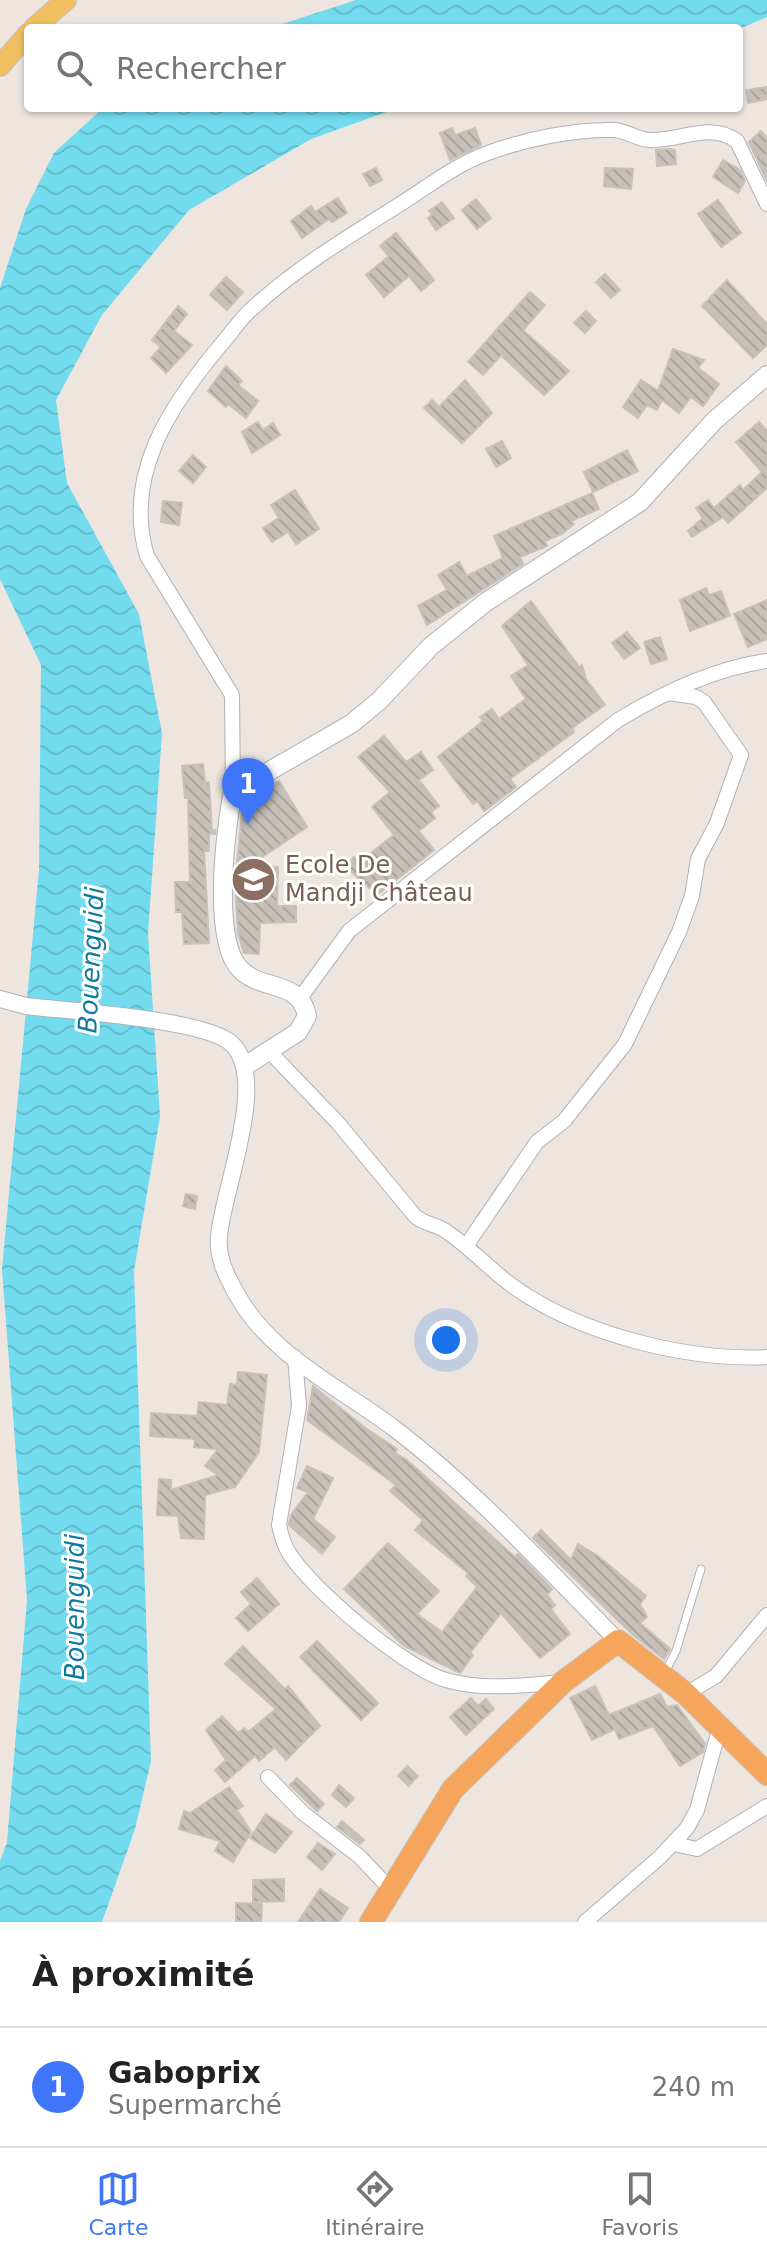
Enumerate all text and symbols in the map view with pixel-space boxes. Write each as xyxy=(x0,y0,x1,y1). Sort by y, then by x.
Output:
search box xyxy=(24,24,743,112)
icon: search xyxy=(52,46,96,90)
text: Rechercher xyxy=(116,51,286,86)
pin: 1 xyxy=(222,758,274,824)
place label: Ecole De Mandji Château xyxy=(285,851,473,907)
school or university icon: Ecole De Mandji Château xyxy=(230,855,278,903)
water label: Bouenguidi xyxy=(72,885,110,1034)
your location xyxy=(426,1320,466,1360)
water label: Bouenguidi xyxy=(60,1533,90,1680)
text: À proximité xyxy=(32,1954,255,1994)
text: Gaboprix xyxy=(108,2055,261,2090)
text: 1 xyxy=(49,2072,67,2102)
text: 240 m xyxy=(652,2072,735,2102)
text: Supermarché xyxy=(108,2090,282,2120)
tab: Carte xyxy=(88,2167,148,2240)
tab: Itinéraire xyxy=(325,2167,425,2240)
tab: Favoris xyxy=(601,2167,679,2240)

